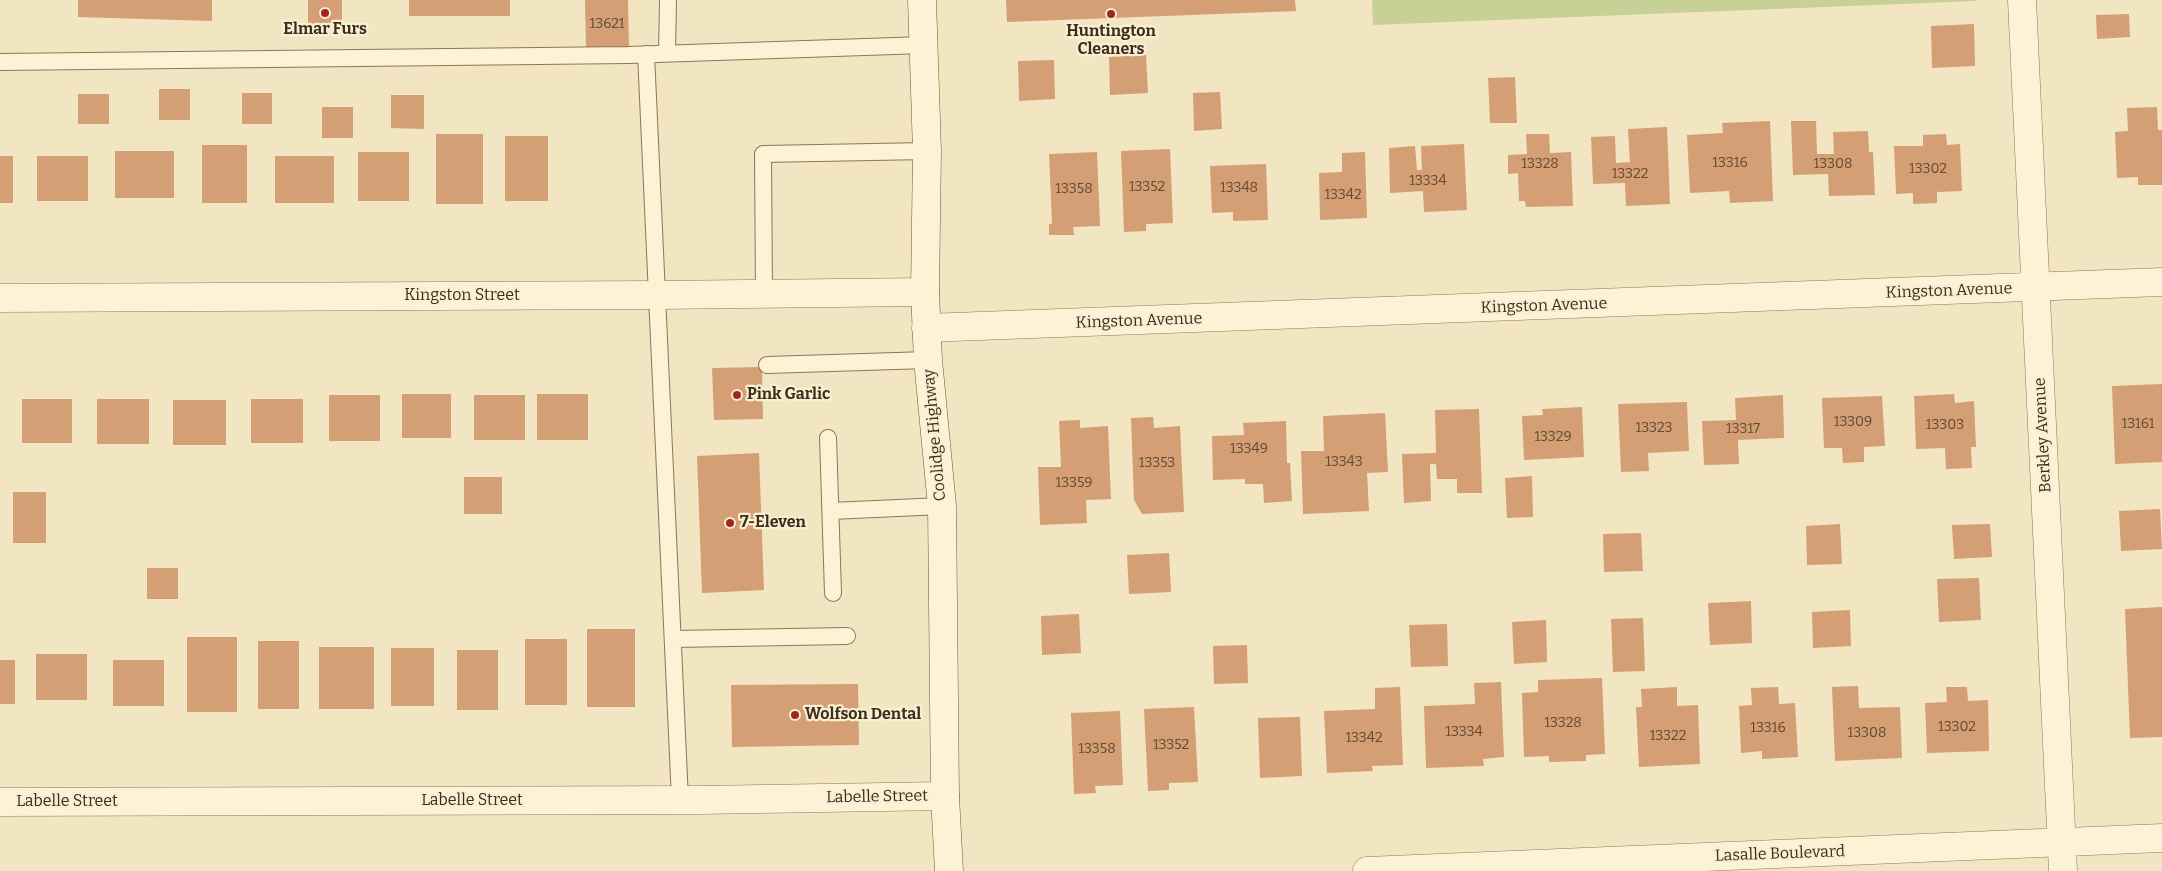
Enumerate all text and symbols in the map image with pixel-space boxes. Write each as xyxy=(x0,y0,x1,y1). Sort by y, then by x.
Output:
marker: Elmar Furs xyxy=(319,7,331,19)
marker: Huntington Cleaners xyxy=(1105,8,1117,20)
house number: 13621 xyxy=(589,16,625,32)
place label: Elmar Furs xyxy=(283,20,367,40)
place label: Huntington Cleaners xyxy=(1066,22,1156,60)
house number: 13316 xyxy=(1712,155,1748,171)
house number: 13328 xyxy=(1521,156,1559,172)
house number: 13308 xyxy=(1814,156,1852,172)
house number: 13302 xyxy=(1909,161,1947,177)
house number: 13322 xyxy=(1612,166,1648,182)
house number: 13334 xyxy=(1409,173,1447,189)
house number: 13352 xyxy=(1129,179,1165,195)
house number: 13348 xyxy=(1220,180,1258,196)
house number: 13358 xyxy=(1055,181,1093,197)
house number: 13342 xyxy=(1324,187,1362,203)
street label: Kingston Avenue xyxy=(1885,279,2013,303)
street label: Kingston Street xyxy=(404,286,520,306)
street label: Kingston Avenue xyxy=(1480,294,1608,318)
street label: Kingston Avenue xyxy=(1075,309,1203,333)
street label: Coolidge Highway xyxy=(920,368,950,502)
street label: Berkley Avenue xyxy=(2030,377,2056,493)
place label: Pink Garlic xyxy=(747,385,830,405)
marker: Pink Garlic xyxy=(731,389,743,401)
house number: 13309 xyxy=(1834,414,1872,430)
house number: 13161 xyxy=(2121,416,2155,432)
house number: 13303 xyxy=(1926,417,1964,433)
house number: 13323 xyxy=(1636,420,1672,436)
house number: 13317 xyxy=(1726,421,1760,437)
house number: 13329 xyxy=(1534,429,1572,445)
house number: 13349 xyxy=(1230,441,1268,457)
house number: 13343 xyxy=(1325,454,1363,470)
house number: 13353 xyxy=(1139,455,1175,471)
house number: 13359 xyxy=(1056,475,1092,491)
place label: 7-Eleven xyxy=(740,513,806,533)
marker: 7-Eleven xyxy=(724,517,736,529)
place label: Wolfson Dental xyxy=(805,705,921,725)
marker: Wolfson Dental xyxy=(789,709,801,721)
house number: 13328 xyxy=(1544,715,1582,731)
house number: 13302 xyxy=(1938,719,1976,735)
house number: 13316 xyxy=(1750,720,1786,736)
house number: 13334 xyxy=(1445,724,1483,740)
house number: 13308 xyxy=(1848,725,1886,741)
house number: 13322 xyxy=(1650,728,1686,744)
house number: 13342 xyxy=(1345,730,1383,746)
house number: 13352 xyxy=(1153,737,1189,753)
house number: 13358 xyxy=(1078,741,1116,757)
street label: Labelle Street xyxy=(826,787,928,807)
street label: Labelle Street xyxy=(421,791,523,811)
street label: Labelle Street xyxy=(16,792,118,812)
street label: Lasalle Boulevard xyxy=(1715,842,1845,866)

